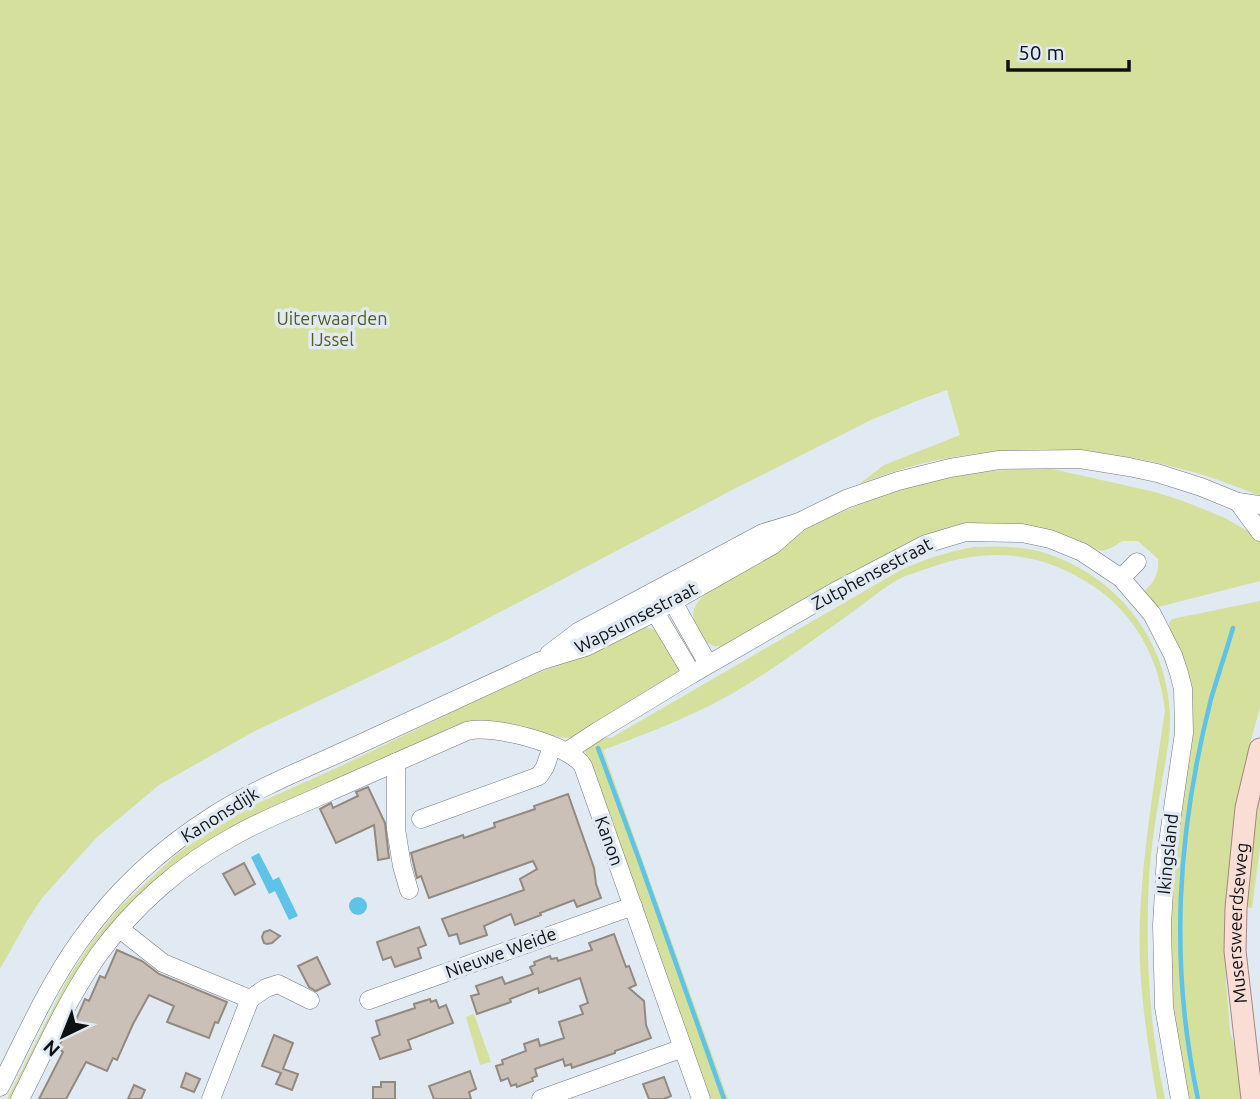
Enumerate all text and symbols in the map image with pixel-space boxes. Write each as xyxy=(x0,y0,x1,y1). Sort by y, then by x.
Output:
scale bar xyxy=(1008,28,1129,72)
text: 50 m xyxy=(1018,40,1065,64)
park label: Uiterwaarden IJssel xyxy=(277,308,387,349)
street label: Zutphensestraat xyxy=(808,533,935,613)
street label: Wapsumsestraat xyxy=(571,578,700,657)
street label: Kanonsdijk xyxy=(177,782,262,846)
street label: Ikingsland xyxy=(1153,812,1181,895)
street label: Kanon xyxy=(592,813,628,868)
street label: Musersweerdseweg xyxy=(1224,841,1251,1005)
street label: Nieuwe Weide xyxy=(442,923,559,981)
north arrow xyxy=(28,1001,98,1071)
text: N xyxy=(39,1036,64,1061)

